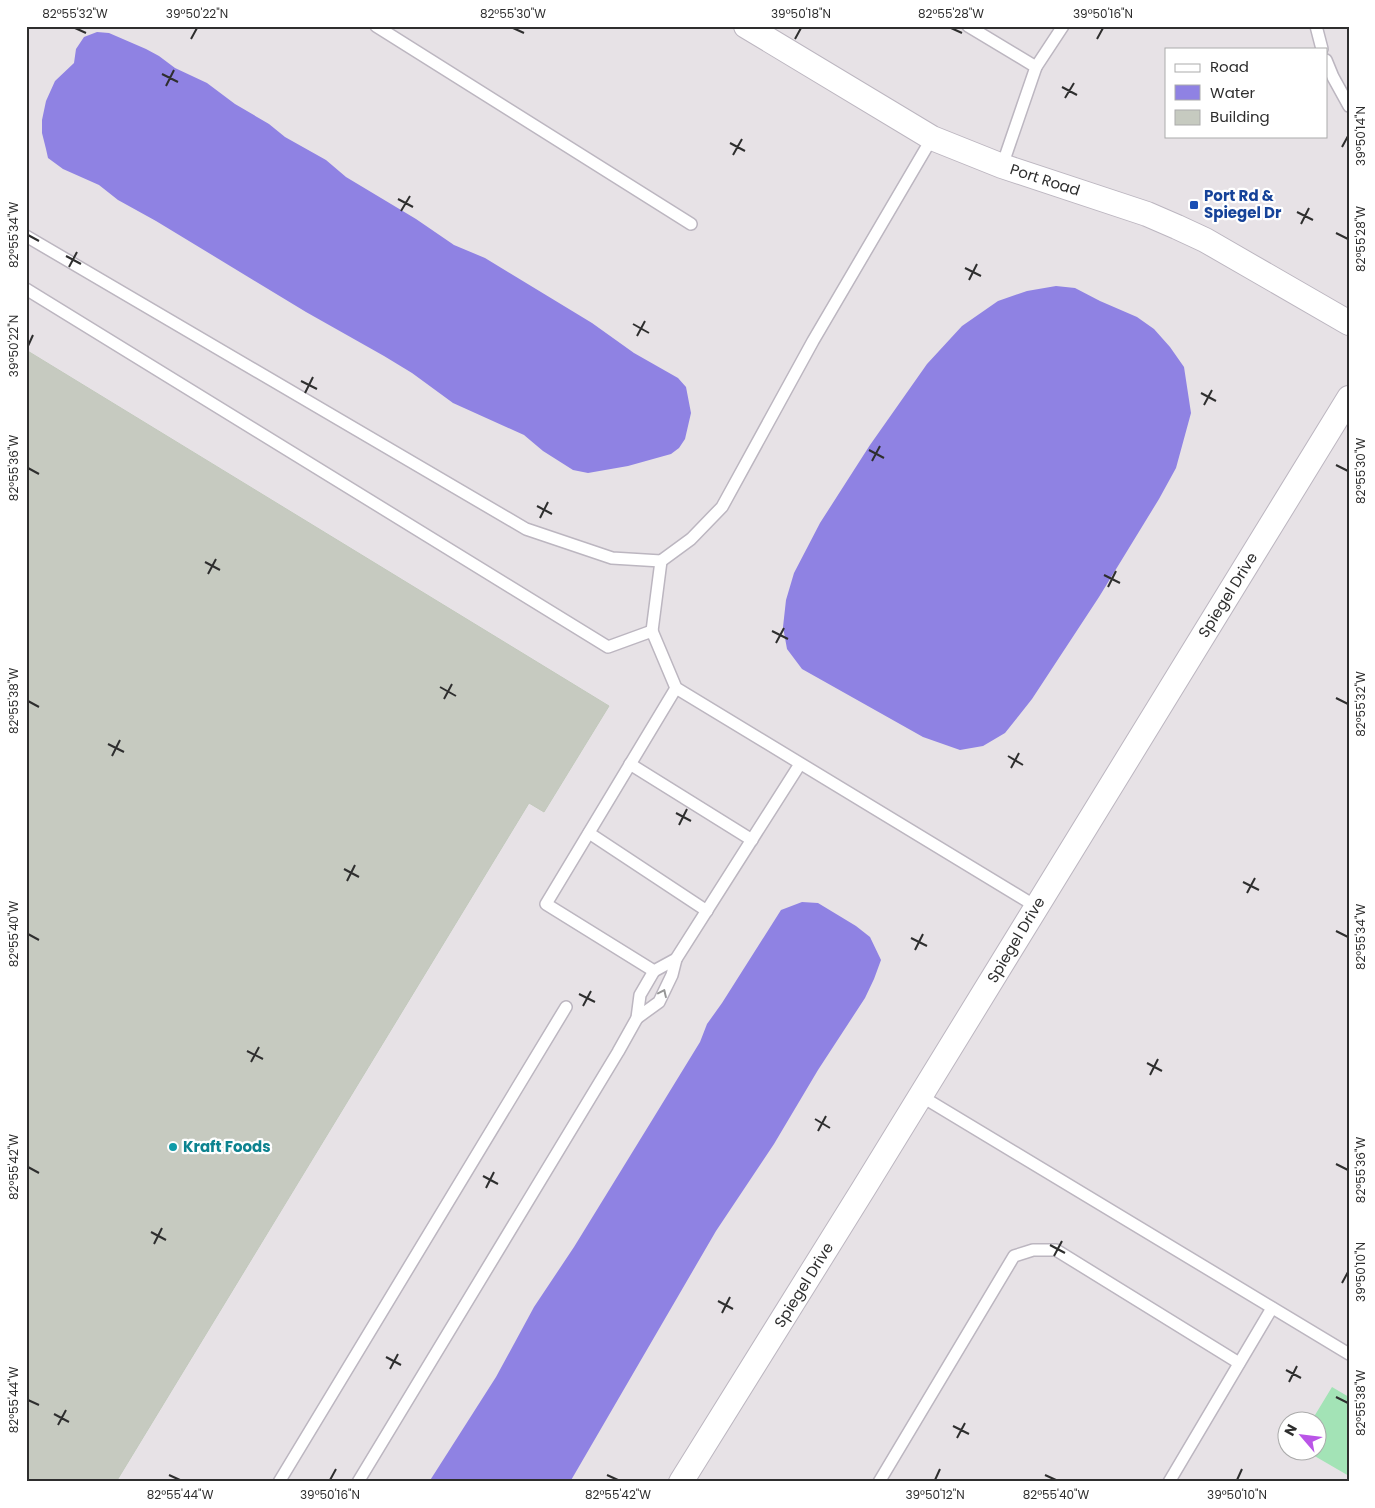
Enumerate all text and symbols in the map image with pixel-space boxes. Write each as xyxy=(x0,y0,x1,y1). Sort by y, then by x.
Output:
text: 82°55'32"W xyxy=(42,5,108,22)
text: 39°50'22"N xyxy=(166,5,228,22)
text: 82°55'30"W xyxy=(480,5,546,22)
text: 39°50'18"N xyxy=(771,5,831,22)
text: 82°55'28"W xyxy=(918,5,984,22)
text: 39°50'16"N xyxy=(1073,5,1133,22)
legend xyxy=(1165,48,1328,138)
text: Road xyxy=(1210,56,1249,77)
text: Water xyxy=(1210,82,1256,103)
text: Building xyxy=(1210,106,1270,127)
text: 39°50'14"N xyxy=(1352,106,1369,166)
street label: Port Road xyxy=(1008,158,1083,201)
place label: Port Rd & Spiegel Dr xyxy=(1204,185,1282,223)
marker: Port Rd & Spiegel Dr xyxy=(1188,199,1200,211)
text: 82°55'34"W xyxy=(5,202,22,268)
text: 82°55'28"W xyxy=(1352,206,1369,272)
text: 39°50'22"N xyxy=(5,315,22,377)
text: 82°55'36"W xyxy=(5,435,22,501)
text: 82°55'30"W xyxy=(1352,438,1369,504)
street label: Spiegel Drive xyxy=(1193,548,1262,641)
text: 82°55'38"W xyxy=(5,668,22,734)
text: 82°55'32"W xyxy=(1352,671,1369,737)
street label: Spiegel Drive xyxy=(982,893,1049,987)
text: 82°55'40"W xyxy=(5,900,22,967)
text: 82°55'34"W xyxy=(1352,904,1369,970)
one-way arrow xyxy=(657,989,668,998)
text: 82°55'42"W xyxy=(5,1134,22,1200)
place label: Kraft Foods xyxy=(183,1136,271,1157)
text: 82°55'36"W xyxy=(1352,1137,1369,1203)
marker: Kraft Foods xyxy=(167,1141,179,1153)
street label: Spiegel Drive xyxy=(769,1238,838,1331)
text: 39°50'10"N xyxy=(1352,1242,1369,1302)
text: 82°55'44"W xyxy=(5,1366,22,1433)
text: 82°55'38"W xyxy=(1352,1370,1369,1436)
north arrow xyxy=(1278,1410,1328,1460)
text: N xyxy=(1279,1421,1302,1439)
text: 82°55'44"W xyxy=(147,1486,214,1503)
text: 39°50'16"N xyxy=(300,1486,360,1503)
text: 82°55'42"W xyxy=(585,1486,651,1503)
text: 39°50'12"N xyxy=(905,1486,965,1503)
text: 82°55'40"W xyxy=(1023,1486,1090,1503)
text: 39°50'10"N xyxy=(1207,1486,1267,1503)

